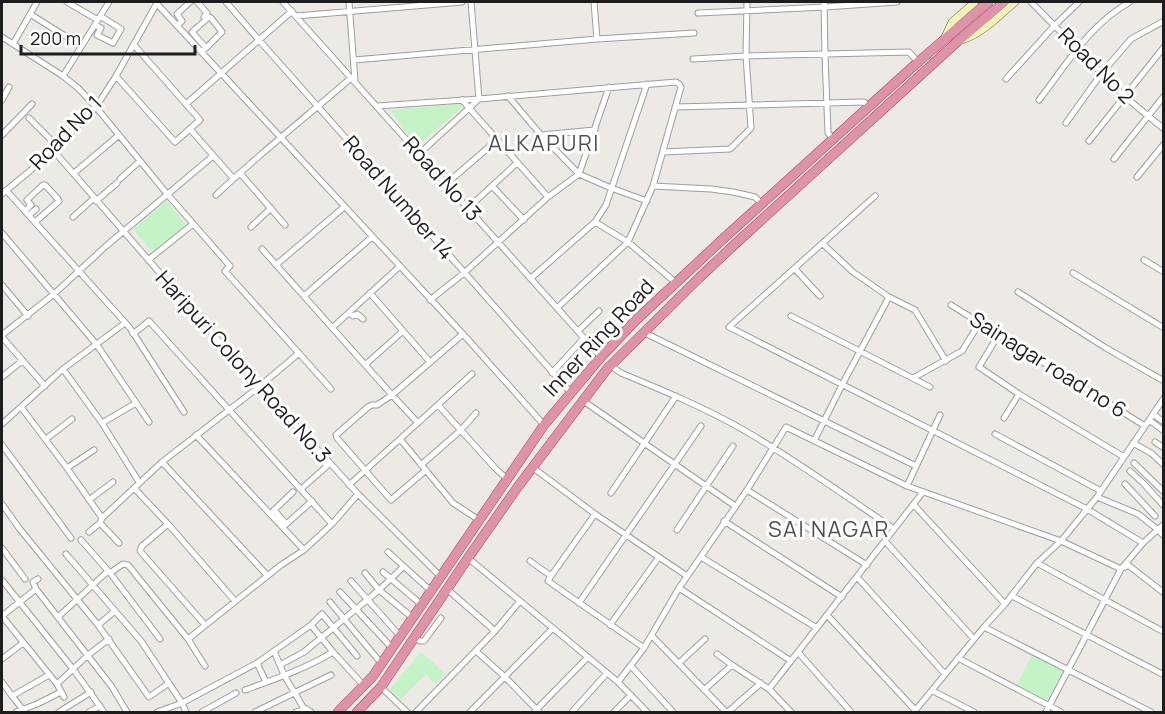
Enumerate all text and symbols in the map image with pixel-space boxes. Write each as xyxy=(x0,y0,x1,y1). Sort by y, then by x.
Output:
scale bar xyxy=(21,18,195,56)
street label: Road No 2 xyxy=(1053,21,1141,109)
text: 200 m xyxy=(30,26,81,50)
street label: Road No 1 xyxy=(23,89,108,176)
district label: ALKAPURI xyxy=(488,128,600,158)
street label: Road Number 14 xyxy=(337,129,460,265)
street label: Road No 13 xyxy=(397,130,488,227)
street label: Haripuri Colony Road No.3 xyxy=(150,264,338,468)
street label: Inner Ring Road xyxy=(537,273,660,402)
street label: Sainagar road no 6 xyxy=(965,305,1132,424)
district label: SAI NAGAR xyxy=(768,514,890,544)

